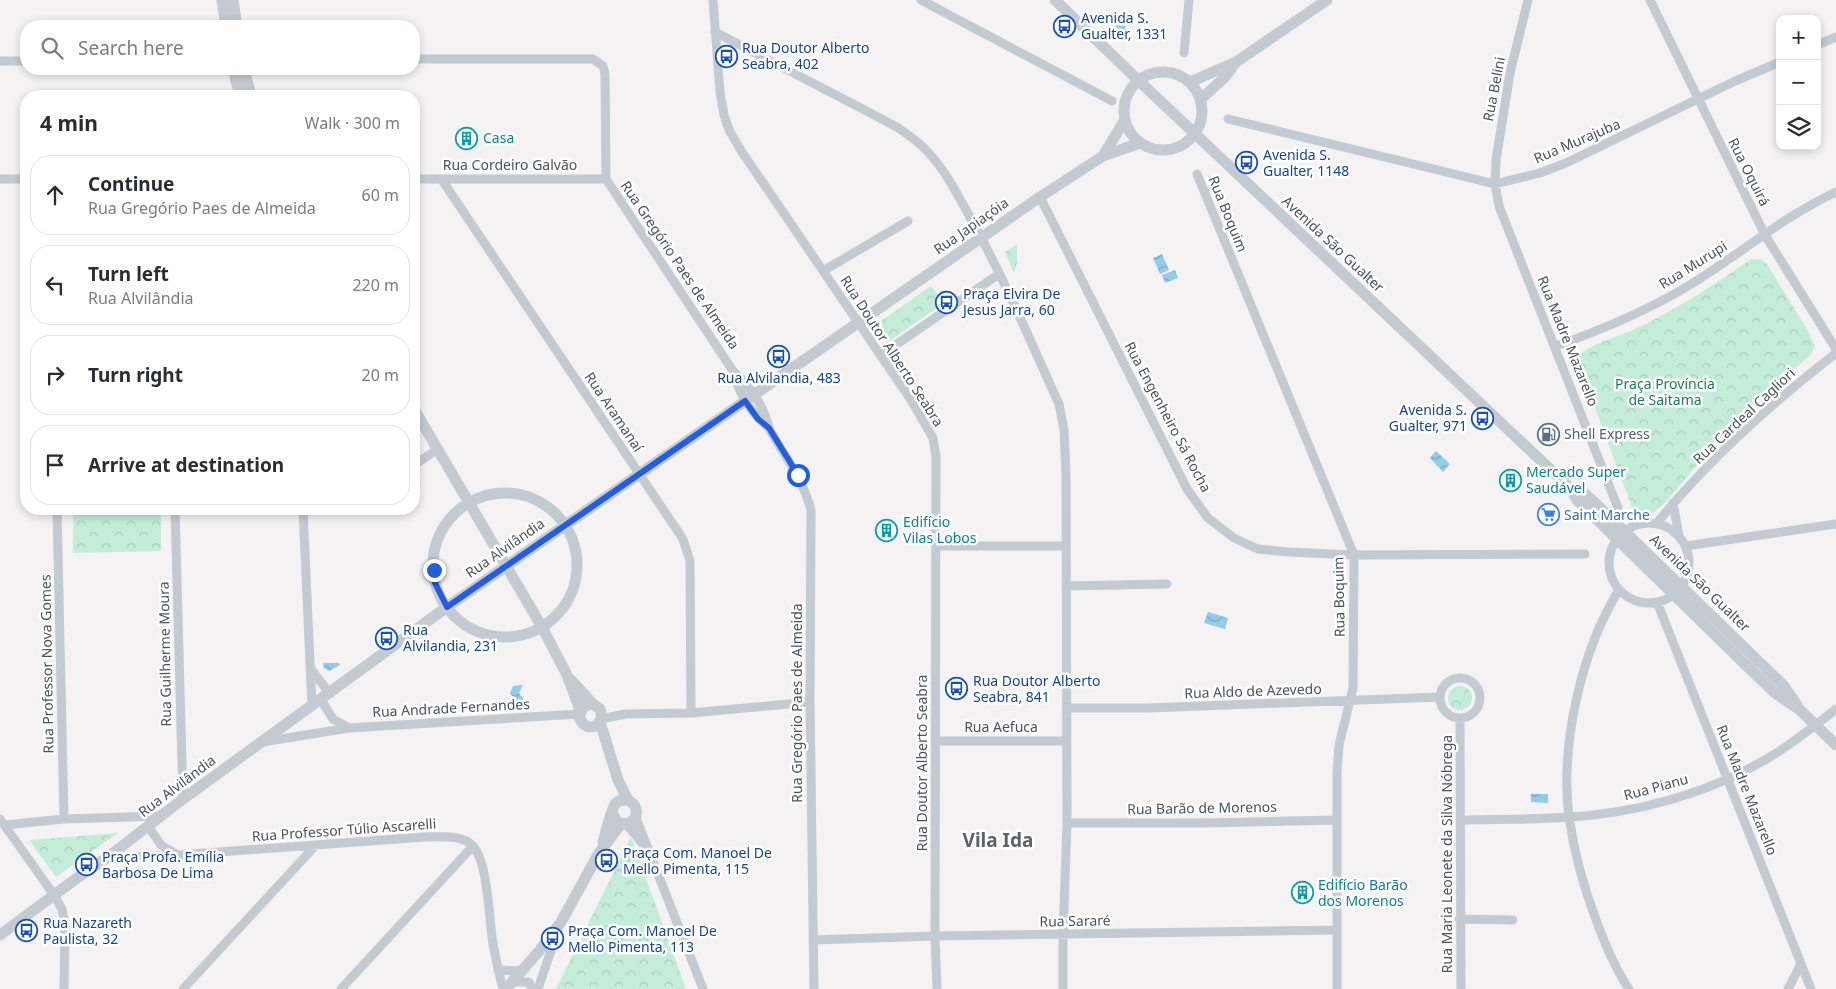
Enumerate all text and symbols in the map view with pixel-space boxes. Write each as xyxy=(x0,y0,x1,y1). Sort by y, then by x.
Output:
place label: Avenida S. Gualter, 1331 xyxy=(1081,8,1167,43)
bus stop icon: Avenida S. Gualter, 1331 xyxy=(1053,14,1077,38)
map controls xyxy=(1776,15,1821,150)
button: + xyxy=(1776,15,1821,60)
search box xyxy=(20,20,420,75)
icon: search xyxy=(38,34,66,62)
text: Search here xyxy=(78,35,184,61)
place label: Rua Doutor Alberto Seabra, 402 xyxy=(742,38,870,73)
bus stop icon: Rua Doutor Alberto Seabra, 402 xyxy=(714,44,738,68)
street label: Rua Belini xyxy=(1478,55,1509,123)
button: − xyxy=(1776,60,1821,105)
button: layers xyxy=(1776,105,1821,150)
text: 4 min xyxy=(40,109,98,137)
text: Walk · 300 m xyxy=(305,112,400,134)
street label: Rua Murajuba xyxy=(1531,114,1623,167)
building icon: Casa xyxy=(455,126,479,150)
place label: Casa xyxy=(483,128,514,147)
street label: Rua Oquirá xyxy=(1724,134,1775,209)
place label: Avenida S. Gualter, 1148 xyxy=(1263,145,1349,180)
bus stop icon: Avenida S. Gualter, 1148 xyxy=(1235,151,1259,175)
street label: Rua Cordeiro Galvão xyxy=(443,155,577,174)
text: Continue xyxy=(88,171,174,197)
street label: Rua Boquim xyxy=(1205,173,1252,255)
street label: Rua Gregório Paes de Almeida xyxy=(617,177,744,353)
icon: ahead xyxy=(41,181,69,209)
text: 60 m xyxy=(362,184,399,206)
street label: Avenida São Gualter xyxy=(1278,191,1389,296)
street label: Rua Japiaçóia xyxy=(930,193,1012,258)
text: Rua Gregório Paes de Almeida xyxy=(88,197,316,219)
street label: Rua Murupi xyxy=(1655,236,1730,293)
text: Turn left xyxy=(88,261,169,287)
icon: left xyxy=(41,271,69,299)
street label: Rua Doutor Alberto Seabra xyxy=(836,272,948,430)
street label: Rua Madre Mazarello xyxy=(1534,273,1603,409)
text: 220 m xyxy=(352,274,399,296)
place label: Praça Elvira De Jesus Jarra, 60 xyxy=(961,284,1060,319)
text: Rua Alvilândia xyxy=(88,287,194,309)
bus stop icon: Praça Elvira De Jesus Jarra, 60 xyxy=(935,290,959,314)
street label: Rua Engenheiro Sá Rocha xyxy=(1121,338,1216,495)
bus stop icon: Rua Alvilandia, 483 xyxy=(767,344,791,368)
icon: right xyxy=(41,361,69,389)
text: Turn right xyxy=(88,362,183,388)
street label: Rua Cardeal Cagliori xyxy=(1689,363,1799,468)
text: 20 m xyxy=(362,364,399,386)
street label: Rua Aramanaí xyxy=(581,368,648,456)
place label: Rua Alvilandia, 483 xyxy=(717,368,841,387)
park label: Praça Província de Saitama xyxy=(1615,374,1715,409)
place label: Avenida S. Gualter, 971 xyxy=(1389,400,1467,435)
bus stop icon: Avenida S. Gualter, 971 xyxy=(1471,406,1495,430)
fuel station icon: Shell Express xyxy=(1536,422,1560,446)
place label: Shell Express xyxy=(1564,424,1650,443)
icon: arrive xyxy=(41,451,69,479)
text: Arrive at destination xyxy=(88,452,284,478)
place label: Mercado Super Saudável xyxy=(1526,462,1626,497)
route start xyxy=(787,464,810,487)
building icon: Mercado Super Saudável xyxy=(1498,468,1522,492)
supermarket icon: Saint Marche xyxy=(1536,503,1560,527)
place label: Saint Marche xyxy=(1564,505,1650,524)
place label: Edifício Vilas Lobos xyxy=(903,512,977,547)
street label: Rua Alvilândia xyxy=(461,513,548,582)
building icon: Edifício Vilas Lobos xyxy=(875,518,899,542)
street label: Avenida São Gualter xyxy=(1646,530,1755,636)
street label: Rua Boquim xyxy=(1328,557,1349,637)
route end xyxy=(423,559,446,582)
street label: Rua Professor Nova Gomes xyxy=(35,574,58,754)
street label: Rua Guilherme Moura xyxy=(154,581,175,727)
street label: Rua Gregório Paes de Almeida xyxy=(787,603,806,803)
place label: Rua Alvilandia, 231 xyxy=(403,620,498,655)
bus stop icon: Rua Alvilandia, 231 xyxy=(375,626,399,650)
place label: Rua Doutor Alberto Seabra, 841 xyxy=(973,671,1101,706)
street label: Rua Doutor Alberto Seabra xyxy=(912,675,931,851)
bus stop icon: Rua Doutor Alberto Seabra, 841 xyxy=(945,677,969,701)
street label: Rua Aldo de Azevedo xyxy=(1184,679,1322,702)
street label: Rua Andrade Fernandes xyxy=(372,694,531,721)
street label: Rua Aefuca xyxy=(964,717,1038,736)
street label: Rua Madre Mazarello xyxy=(1713,722,1782,858)
street label: Rua Maria Leonete da Silva Nóbrega xyxy=(1437,735,1456,973)
street label: Rua Alvilândia xyxy=(134,750,219,821)
street label: Rua Pianu xyxy=(1621,769,1690,804)
street label: Rua Barão de Morenos xyxy=(1127,797,1277,818)
street label: Rua Professor Túlio Ascarelli xyxy=(251,814,437,845)
district label: Vila Ida xyxy=(963,827,1033,853)
place label: Praça Com. Manoel De Mello Pimenta, 115 xyxy=(623,843,772,878)
place label: Praça Profa. Emília Barbosa De Lima xyxy=(102,847,224,882)
bus stop icon: Praça Com. Manoel De Mello Pimenta, 115 xyxy=(595,849,619,873)
bus stop icon: Praça Profa. Emília Barbosa De Lima xyxy=(74,853,98,877)
place label: Edifício Barão dos Morenos xyxy=(1318,875,1408,910)
building icon: Edifício Barão dos Morenos xyxy=(1290,881,1314,905)
street label: Rua Sararé xyxy=(1039,910,1111,931)
place label: Rua Nazareth Paulista, 32 xyxy=(43,913,132,948)
bus stop icon: Rua Nazareth Paulista, 32 xyxy=(15,919,39,943)
place label: Praça Com. Manoel De Mello Pimenta, 113 xyxy=(568,921,717,956)
bus stop icon: Praça Com. Manoel De Mello Pimenta, 113 xyxy=(540,927,564,951)

